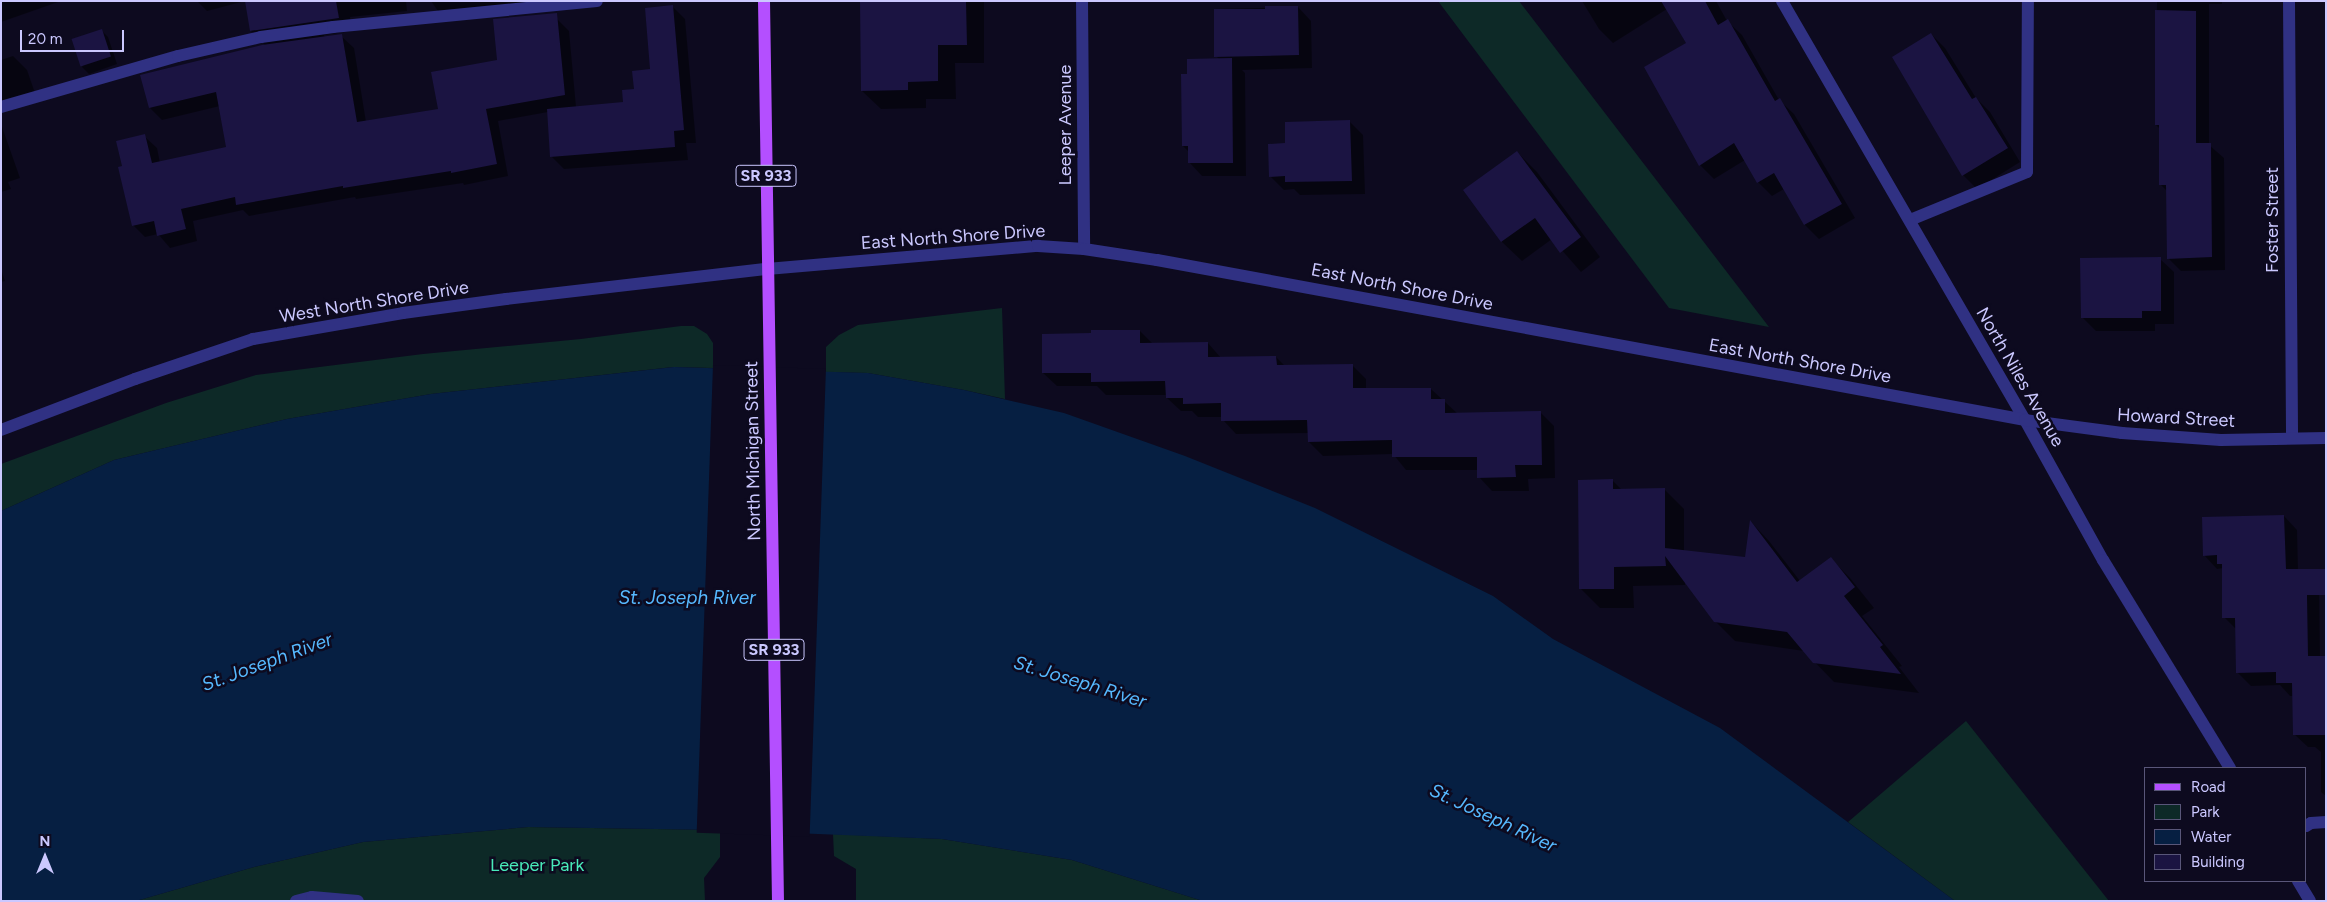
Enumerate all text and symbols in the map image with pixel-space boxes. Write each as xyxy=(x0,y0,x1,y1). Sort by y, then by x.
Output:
scale bar xyxy=(22,20,126,52)
text: 20 m xyxy=(28,30,62,48)
street label: Leeper Avenue xyxy=(1054,65,1076,185)
road number: SR 933 xyxy=(735,162,797,190)
street label: Foster Street xyxy=(2261,167,2283,273)
street label: East North Shore Drive xyxy=(860,220,1046,254)
street label: East North Shore Drive xyxy=(1309,259,1495,315)
street label: West North Shore Drive xyxy=(278,276,470,328)
street label: North Niles Avenue xyxy=(1971,303,2069,451)
street label: East North Shore Drive xyxy=(1707,334,1893,388)
street label: North Michigan Street xyxy=(741,361,765,541)
street label: Howard Street xyxy=(2116,404,2236,432)
water label: St. Joseph River xyxy=(618,587,756,609)
water label: St. Joseph River xyxy=(199,628,335,696)
road number: SR 933 xyxy=(743,636,805,664)
water label: St. Joseph River xyxy=(1011,651,1149,713)
legend xyxy=(2144,767,2307,882)
text: Road xyxy=(2191,778,2226,796)
water label: St. Joseph River xyxy=(1426,779,1560,857)
text: Park xyxy=(2191,803,2220,821)
text: Water xyxy=(2191,828,2231,846)
north arrow xyxy=(20,832,70,882)
text: N xyxy=(40,833,50,850)
text: Building xyxy=(2191,853,2245,871)
park label: Leeper Park xyxy=(490,854,584,876)

